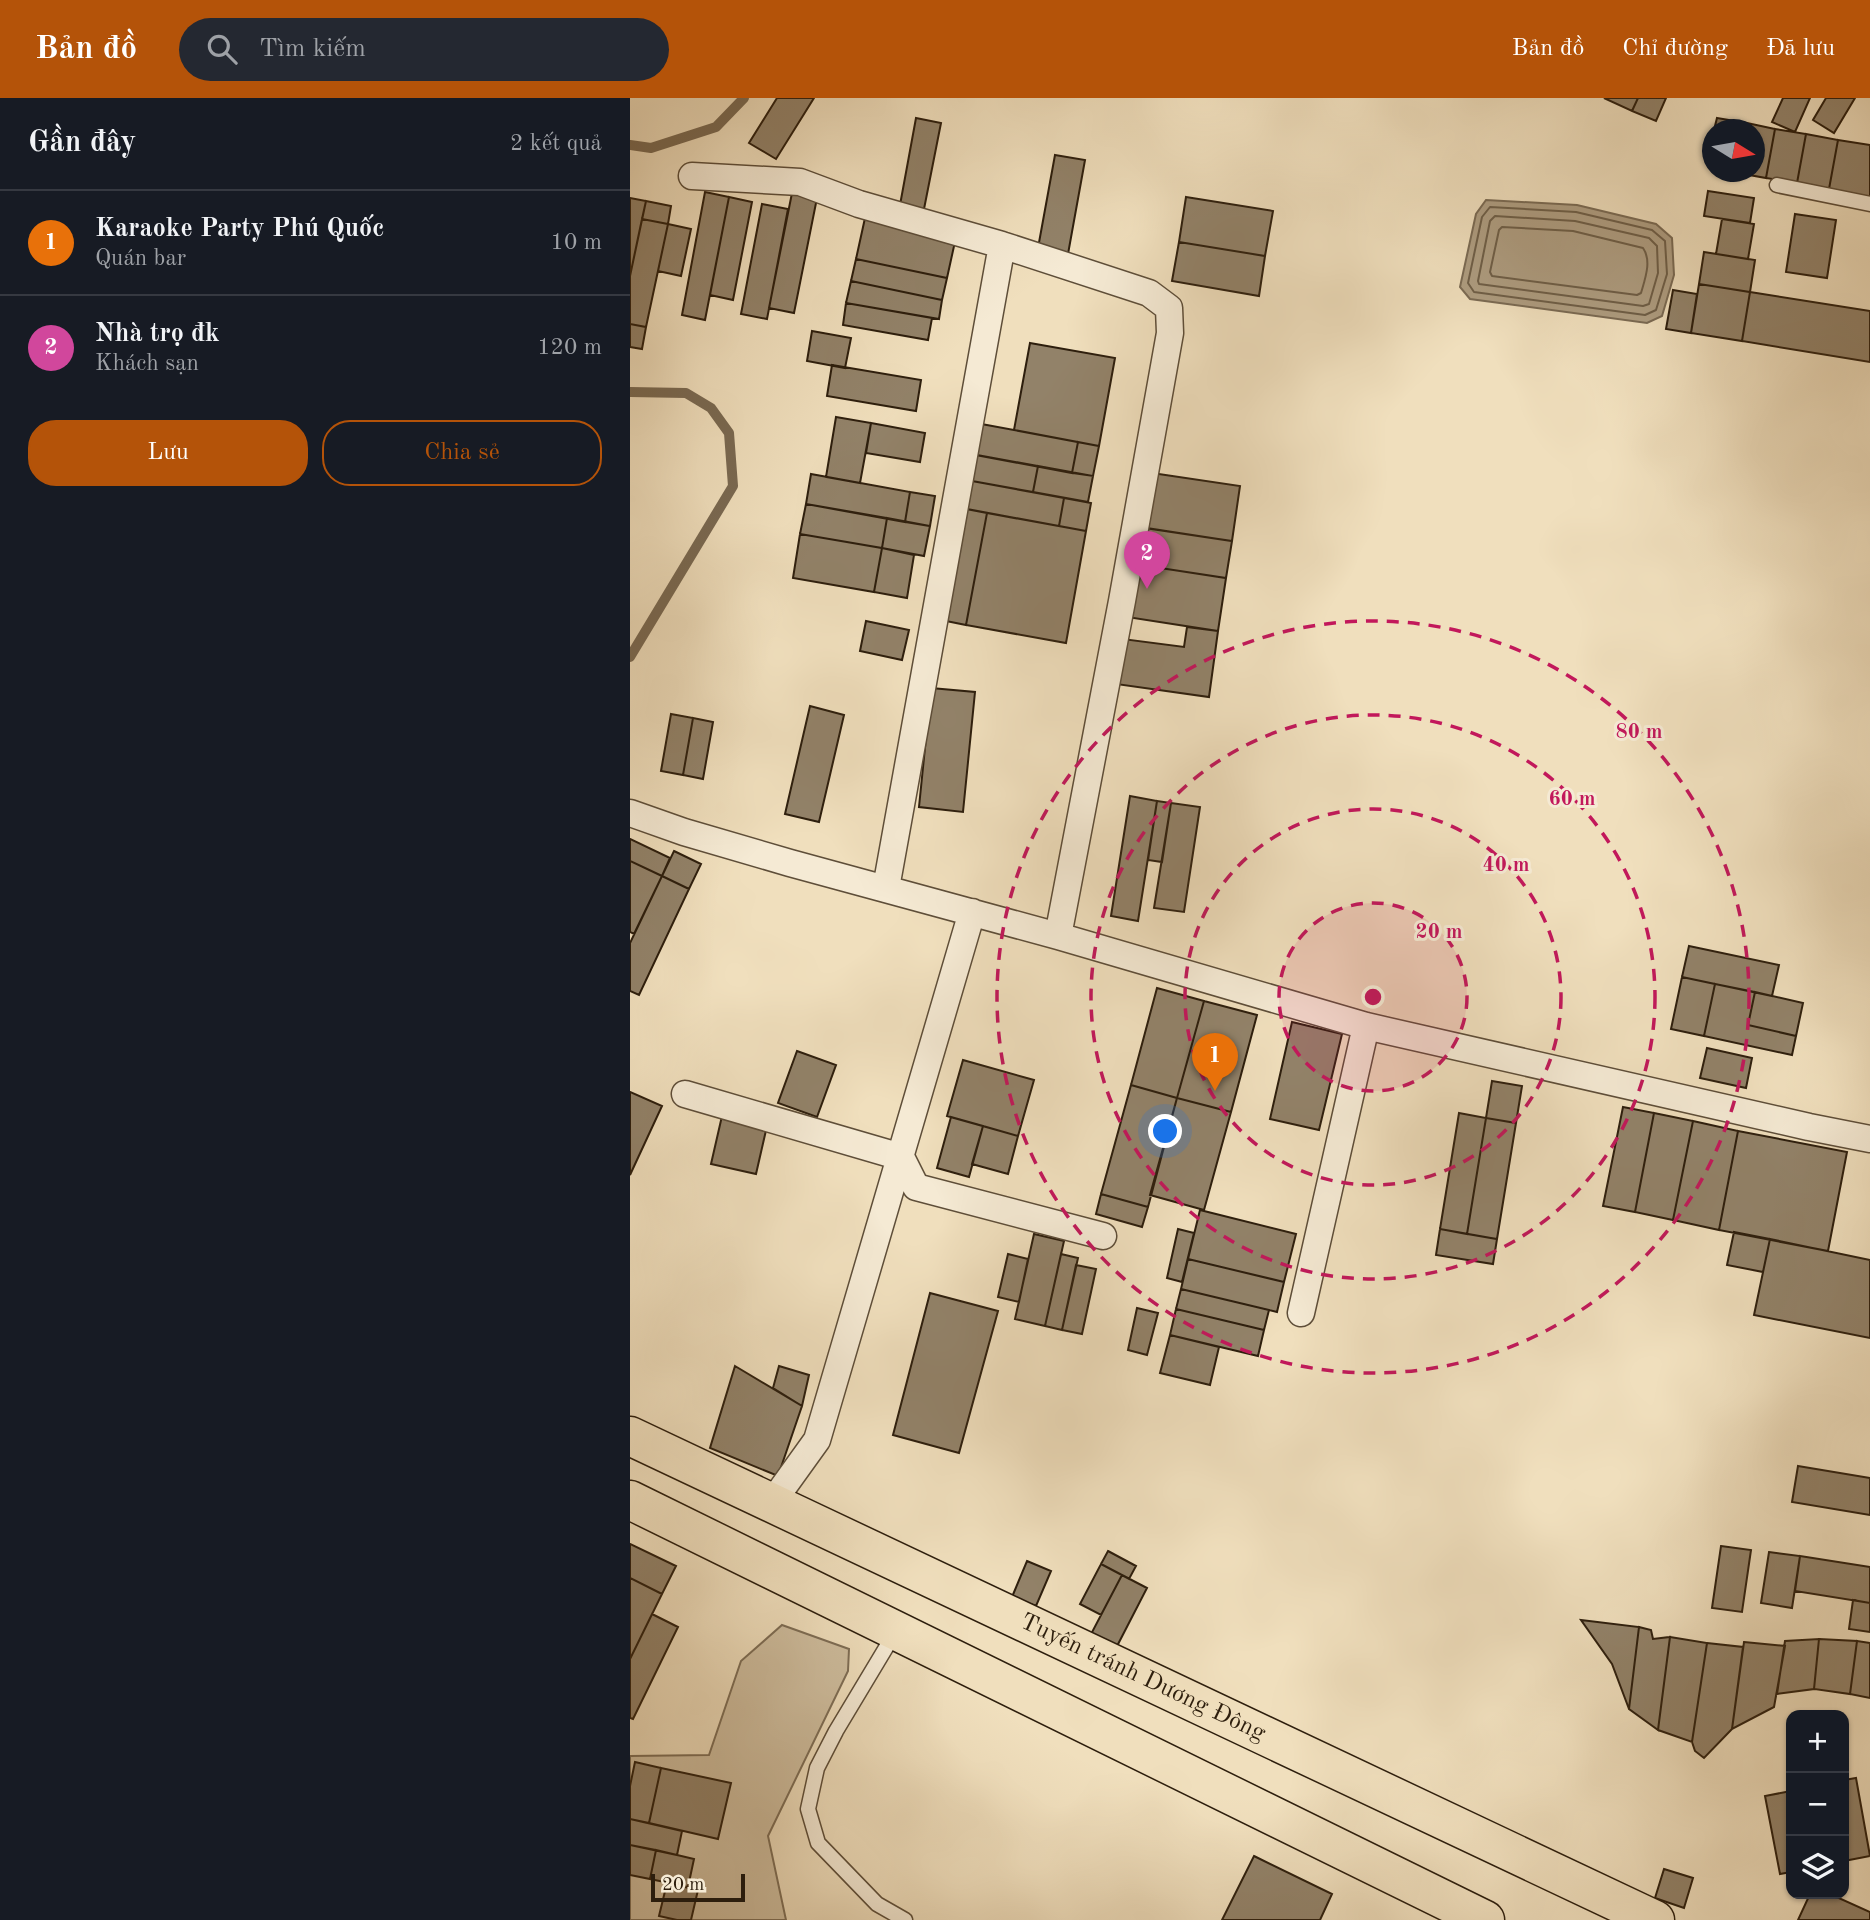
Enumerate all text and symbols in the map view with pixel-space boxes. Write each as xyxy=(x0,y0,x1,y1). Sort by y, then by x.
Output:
search box xyxy=(179,18,669,81)
icon: search xyxy=(203,30,241,68)
text: Bản đồ xyxy=(35,33,137,66)
text: Tìm kiếm xyxy=(259,36,366,62)
text: Bản đồ xyxy=(1512,37,1584,61)
text: Chỉ đường xyxy=(1622,37,1728,61)
text: Đã lưu xyxy=(1766,37,1835,61)
north arrow xyxy=(1702,119,1765,182)
text: Gần đây xyxy=(28,128,136,158)
text: 2 kết quả xyxy=(510,132,602,155)
text: Karaoke Party Phú Quốc xyxy=(95,216,384,242)
text: 1 xyxy=(44,231,58,254)
text: 10 m xyxy=(551,231,602,254)
text: Quán bar xyxy=(95,247,186,270)
text: Nhà trọ đk xyxy=(95,321,220,347)
text: 2 xyxy=(44,336,58,359)
text: 120 m xyxy=(537,336,602,359)
text: Khách sạn xyxy=(95,352,199,375)
button: Lưu xyxy=(28,420,308,486)
button: Chia sẻ xyxy=(322,420,602,486)
pin: 2 xyxy=(1124,531,1170,589)
text: 80 m xyxy=(1615,722,1663,743)
text: 60 m xyxy=(1548,789,1596,810)
text: 40 m xyxy=(1482,855,1530,876)
text: 20 m xyxy=(1415,922,1463,943)
centre of rings xyxy=(1361,985,1385,1009)
pin: 1 xyxy=(1192,1033,1238,1091)
your location xyxy=(1148,1114,1182,1148)
street label: Tuyến tránh Dương Đông xyxy=(1016,1610,1269,1746)
map controls xyxy=(1786,1710,1849,1899)
button: + xyxy=(1786,1710,1849,1773)
button: − xyxy=(1786,1773,1849,1836)
button: layers xyxy=(1786,1836,1849,1899)
scale bar xyxy=(651,1871,746,1903)
text: 20 m xyxy=(662,1876,704,1895)

